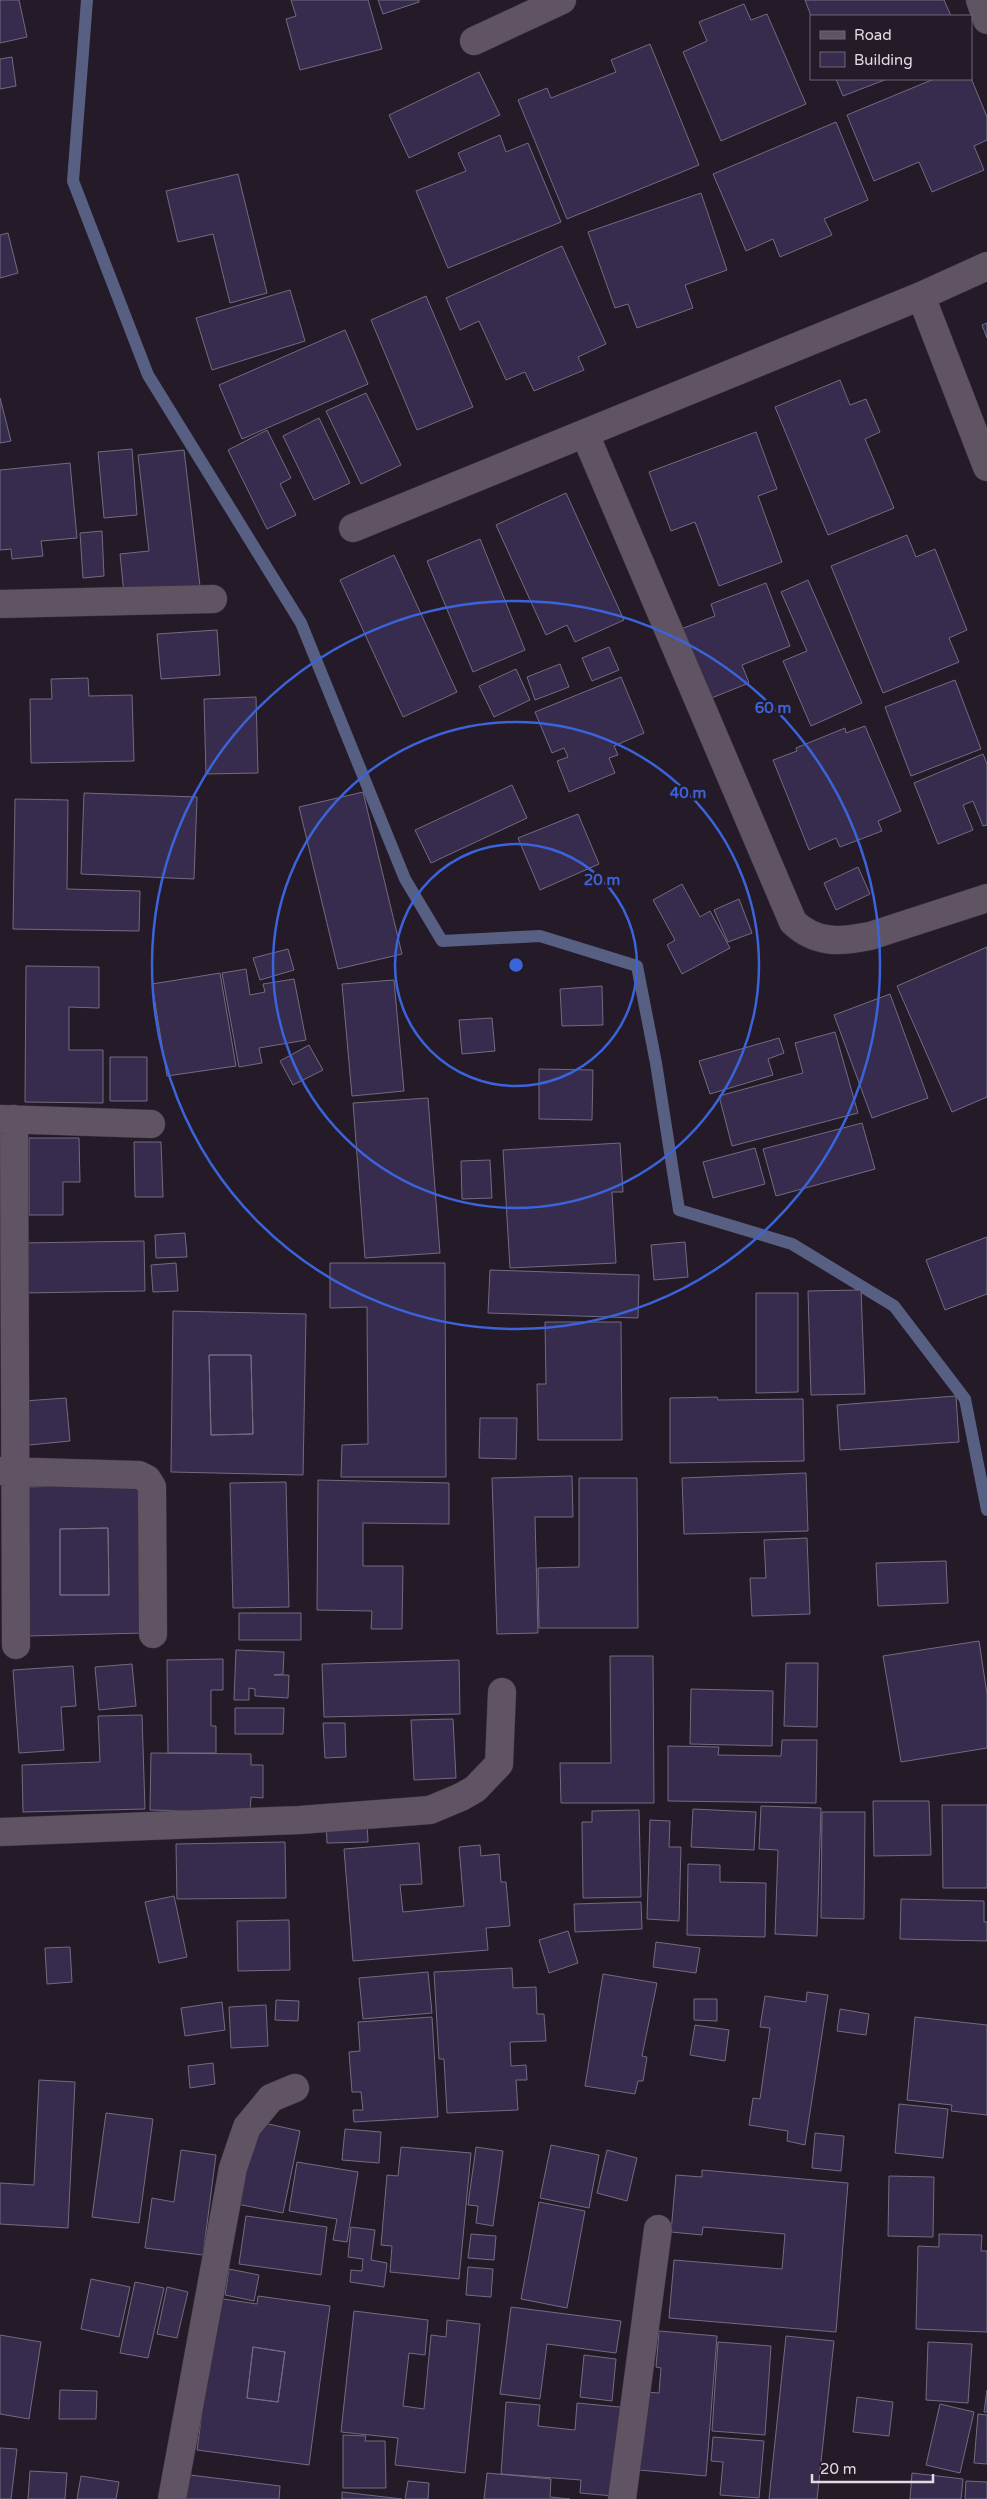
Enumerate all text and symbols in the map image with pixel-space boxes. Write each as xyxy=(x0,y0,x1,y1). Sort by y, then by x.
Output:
legend xyxy=(810,15,972,80)
text: Road xyxy=(854,26,892,44)
text: Building xyxy=(854,51,913,69)
text: 60 m xyxy=(755,699,791,717)
text: 40 m xyxy=(670,784,706,802)
text: 20 m xyxy=(584,871,620,889)
centre of rings xyxy=(507,956,525,974)
scale bar xyxy=(812,2452,933,2484)
text: 20 m xyxy=(820,2460,857,2478)

